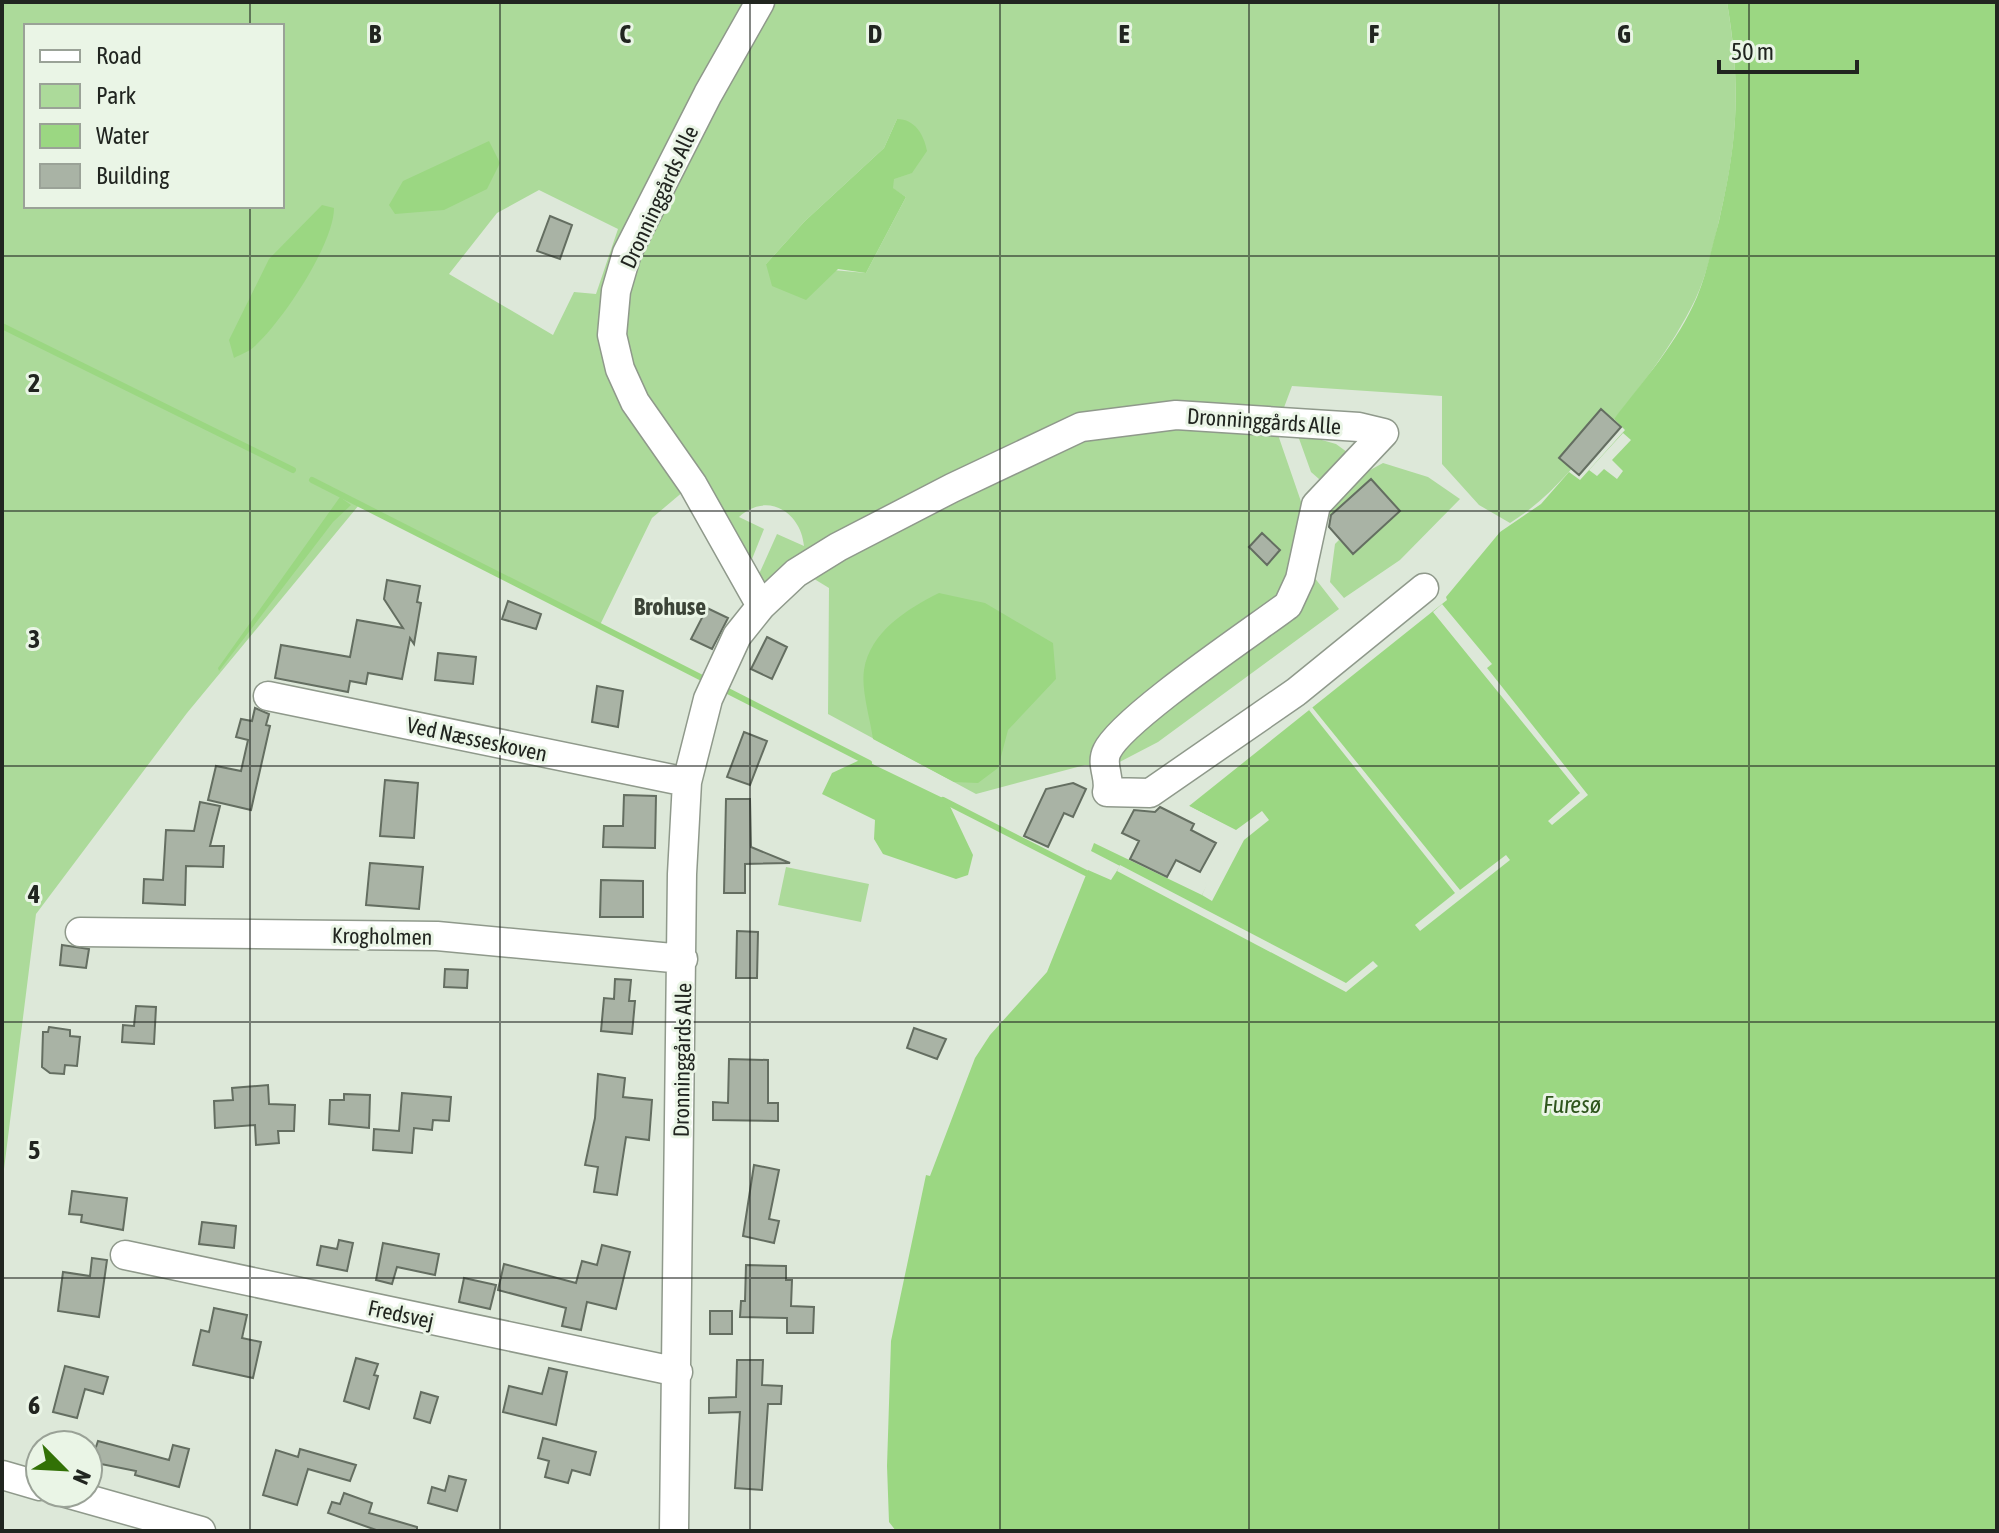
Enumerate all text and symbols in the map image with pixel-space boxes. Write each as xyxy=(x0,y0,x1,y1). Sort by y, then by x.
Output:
text: B xyxy=(369,19,382,49)
text: C xyxy=(619,19,631,49)
text: D xyxy=(868,19,882,49)
text: E xyxy=(1118,19,1130,49)
text: F xyxy=(1369,19,1380,49)
text: G xyxy=(1617,19,1631,49)
legend xyxy=(24,24,284,208)
scale bar xyxy=(1719,24,1857,74)
text: 50 m xyxy=(1731,38,1774,65)
text: Road xyxy=(96,42,142,69)
text: Park xyxy=(96,82,137,109)
text: Water xyxy=(96,122,149,149)
street label: Dronninggårds Alle xyxy=(615,122,703,272)
text: Building xyxy=(96,162,170,189)
text: 2 xyxy=(28,368,40,398)
street label: Dronninggårds Alle xyxy=(1186,403,1342,439)
district label: Brohuse xyxy=(634,593,706,620)
text: 3 xyxy=(28,624,40,654)
street label: Ved Næsseskoven xyxy=(404,711,550,767)
text: 4 xyxy=(27,879,40,909)
street label: Krogholmen xyxy=(332,922,432,950)
street label: Dronninggårds Alle xyxy=(668,983,696,1137)
water label: Furesø xyxy=(1543,1091,1601,1118)
text: 5 xyxy=(28,1135,40,1165)
street label: Fredsvej xyxy=(366,1294,436,1334)
text: 6 xyxy=(28,1390,40,1420)
north arrow xyxy=(24,1429,104,1509)
text: N xyxy=(68,1466,97,1488)

